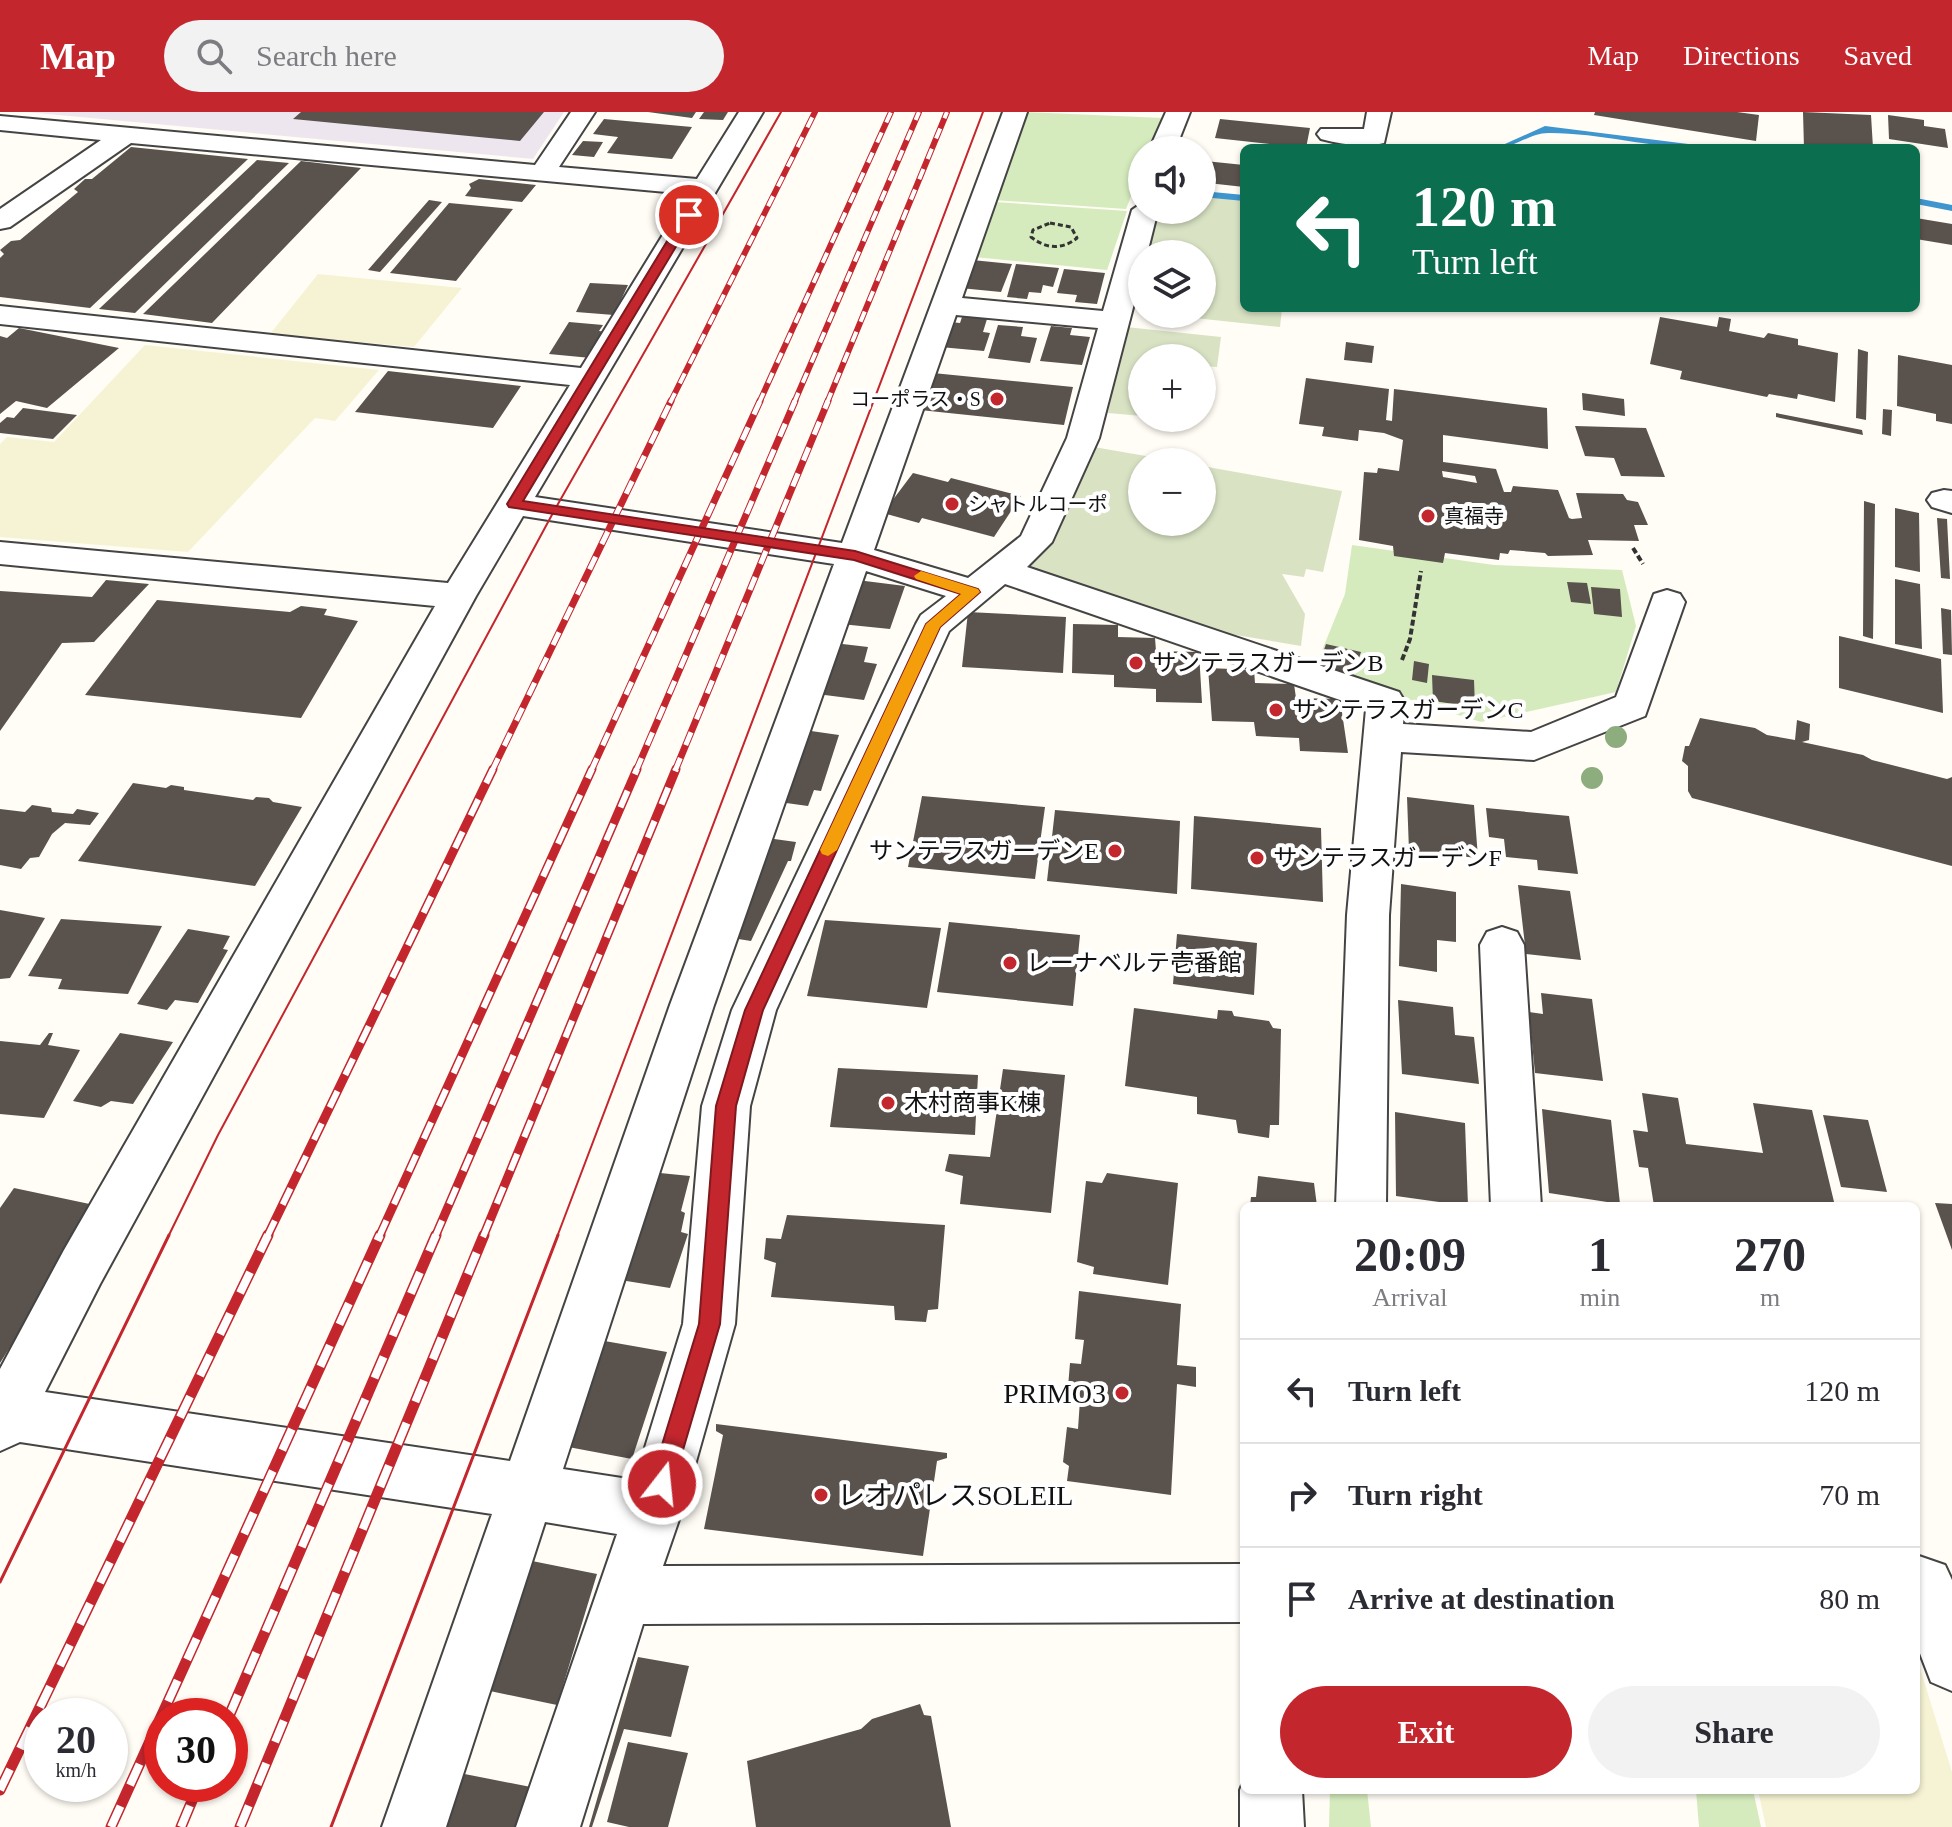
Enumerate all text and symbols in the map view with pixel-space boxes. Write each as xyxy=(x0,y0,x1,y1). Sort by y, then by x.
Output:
search box xyxy=(164,20,724,92)
icon: search xyxy=(192,34,236,78)
text: Map xyxy=(40,35,116,77)
text: Search here xyxy=(256,39,397,72)
text: Map xyxy=(1588,40,1639,71)
text: Directions xyxy=(1683,40,1800,71)
text: Saved xyxy=(1844,40,1912,71)
map controls xyxy=(1128,136,1216,536)
button: sound xyxy=(1128,136,1216,224)
icon: left xyxy=(1280,176,1384,280)
text: 120 m xyxy=(1412,176,1557,238)
pin xyxy=(655,181,723,249)
icon: arrive xyxy=(667,193,711,237)
button: layers xyxy=(1128,240,1216,328)
text: Turn left xyxy=(1412,242,1538,282)
button: + xyxy=(1128,344,1216,432)
place label: コーポラス・S xyxy=(850,388,981,410)
marker: コーポラス・S xyxy=(988,390,1006,408)
button: − xyxy=(1128,448,1216,536)
place label: シャトルコーポ xyxy=(968,493,1108,515)
marker: シャトルコーポ xyxy=(943,495,961,513)
place label: 真福寺 xyxy=(1444,505,1504,527)
marker: 真福寺 xyxy=(1419,507,1437,525)
place label: サンテラスガーデンB xyxy=(1152,650,1384,676)
marker: サンテラスガーデンB xyxy=(1127,654,1145,672)
place label: サンテラスガーデンC xyxy=(1292,697,1524,723)
marker: サンテラスガーデンC xyxy=(1267,701,1285,719)
place label: サンテラスガーデンE xyxy=(869,838,1099,864)
marker: サンテラスガーデンE xyxy=(1106,842,1124,860)
place label: サンテラスガーデンF xyxy=(1273,845,1502,871)
marker: サンテラスガーデンF xyxy=(1248,849,1266,867)
place label: レーナベルテ壱番館 xyxy=(1026,950,1242,976)
marker: レーナベルテ壱番館 xyxy=(1001,954,1019,972)
place label: 木村商事K棟 xyxy=(904,1090,1041,1116)
marker: 木村商事K棟 xyxy=(879,1094,897,1112)
text: 20:09 xyxy=(1354,1228,1466,1281)
text: 1 xyxy=(1588,1228,1612,1281)
text: 270 xyxy=(1734,1228,1806,1281)
text: Arrival xyxy=(1372,1283,1447,1312)
text: min xyxy=(1580,1283,1620,1312)
text: m xyxy=(1760,1283,1780,1312)
icon: left xyxy=(1280,1369,1324,1413)
text: Turn left xyxy=(1348,1374,1461,1407)
text: 120 m xyxy=(1804,1374,1880,1407)
place label: PRIMO3 xyxy=(1003,1378,1106,1409)
marker: PRIMO3 xyxy=(1113,1384,1131,1402)
position arrow xyxy=(620,1442,704,1526)
icon: right xyxy=(1280,1473,1324,1517)
text: Turn right xyxy=(1348,1478,1483,1511)
text: 70 m xyxy=(1819,1478,1880,1511)
place label: レオパレスSOLEIL xyxy=(837,1480,1073,1511)
marker: レオパレスSOLEIL xyxy=(812,1486,830,1504)
icon: arrive xyxy=(1280,1577,1324,1621)
text: Arrive at destination xyxy=(1348,1582,1615,1615)
text: 80 m xyxy=(1819,1582,1880,1615)
button: Exit xyxy=(1280,1686,1572,1778)
button: Share xyxy=(1588,1686,1880,1778)
speed limit sign: 30 xyxy=(144,1698,248,1802)
text: 20 xyxy=(56,1717,96,1762)
text: km/h xyxy=(55,1759,97,1781)

